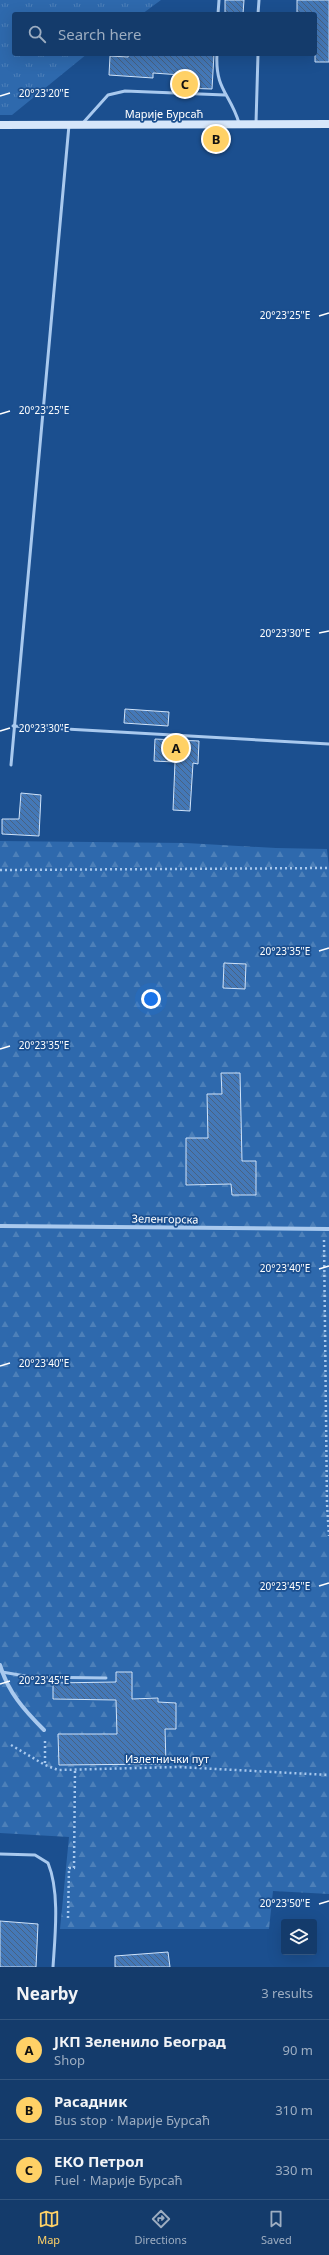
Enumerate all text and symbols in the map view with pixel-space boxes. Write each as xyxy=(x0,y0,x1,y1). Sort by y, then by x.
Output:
search box xyxy=(12,12,317,56)
icon: search xyxy=(26,23,48,45)
text: Search here xyxy=(58,24,141,44)
pin: C xyxy=(172,69,198,99)
text: 20°23'20"E xyxy=(19,86,69,100)
street label: Марије Бурсаћ xyxy=(125,106,203,121)
pin: B xyxy=(203,124,229,154)
text: 20°23'25"E xyxy=(260,308,310,322)
text: 20°23'25"E xyxy=(19,403,69,417)
text: 20°23'30"E xyxy=(260,626,310,640)
text: 20°23'30"E xyxy=(19,721,69,735)
pin: A xyxy=(163,733,189,763)
text: 20°23'35"E xyxy=(260,944,310,958)
your location xyxy=(141,989,161,1009)
text: 20°23'35"E xyxy=(19,1038,69,1052)
street label: Зеленгорска xyxy=(131,1210,199,1227)
text: 20°23'40"E xyxy=(260,1261,310,1275)
text: 20°23'40"E xyxy=(19,1356,69,1370)
text: 20°23'45"E xyxy=(260,1579,310,1593)
text: 20°23'45"E xyxy=(19,1673,69,1687)
street label: Излетнички пут xyxy=(125,1751,209,1766)
text: 20°23'50"E xyxy=(260,1896,310,1910)
map controls xyxy=(281,1919,317,1955)
button: layers xyxy=(281,1919,317,1955)
text: Nearby xyxy=(16,1982,78,2005)
text: 3 results xyxy=(261,1984,313,2002)
text: ЈКП Зеленило Београд xyxy=(54,2031,226,2051)
text: A xyxy=(25,2041,34,2059)
text: 90 m xyxy=(283,2041,313,2059)
text: Shop xyxy=(54,2051,85,2069)
text: Расадник xyxy=(54,2091,127,2111)
text: B xyxy=(25,2101,33,2119)
text: 310 m xyxy=(275,2101,313,2119)
text: Bus stop · Марије Бурсаћ xyxy=(54,2111,210,2129)
text: ЕКО Петрол xyxy=(54,2151,144,2171)
text: C xyxy=(25,2161,33,2179)
text: 330 m xyxy=(275,2161,313,2179)
text: Fuel · Марије Бурсаћ xyxy=(54,2171,183,2189)
tab: Map xyxy=(37,2208,60,2247)
tab: Directions xyxy=(134,2208,187,2247)
tab: Saved xyxy=(261,2208,292,2247)

